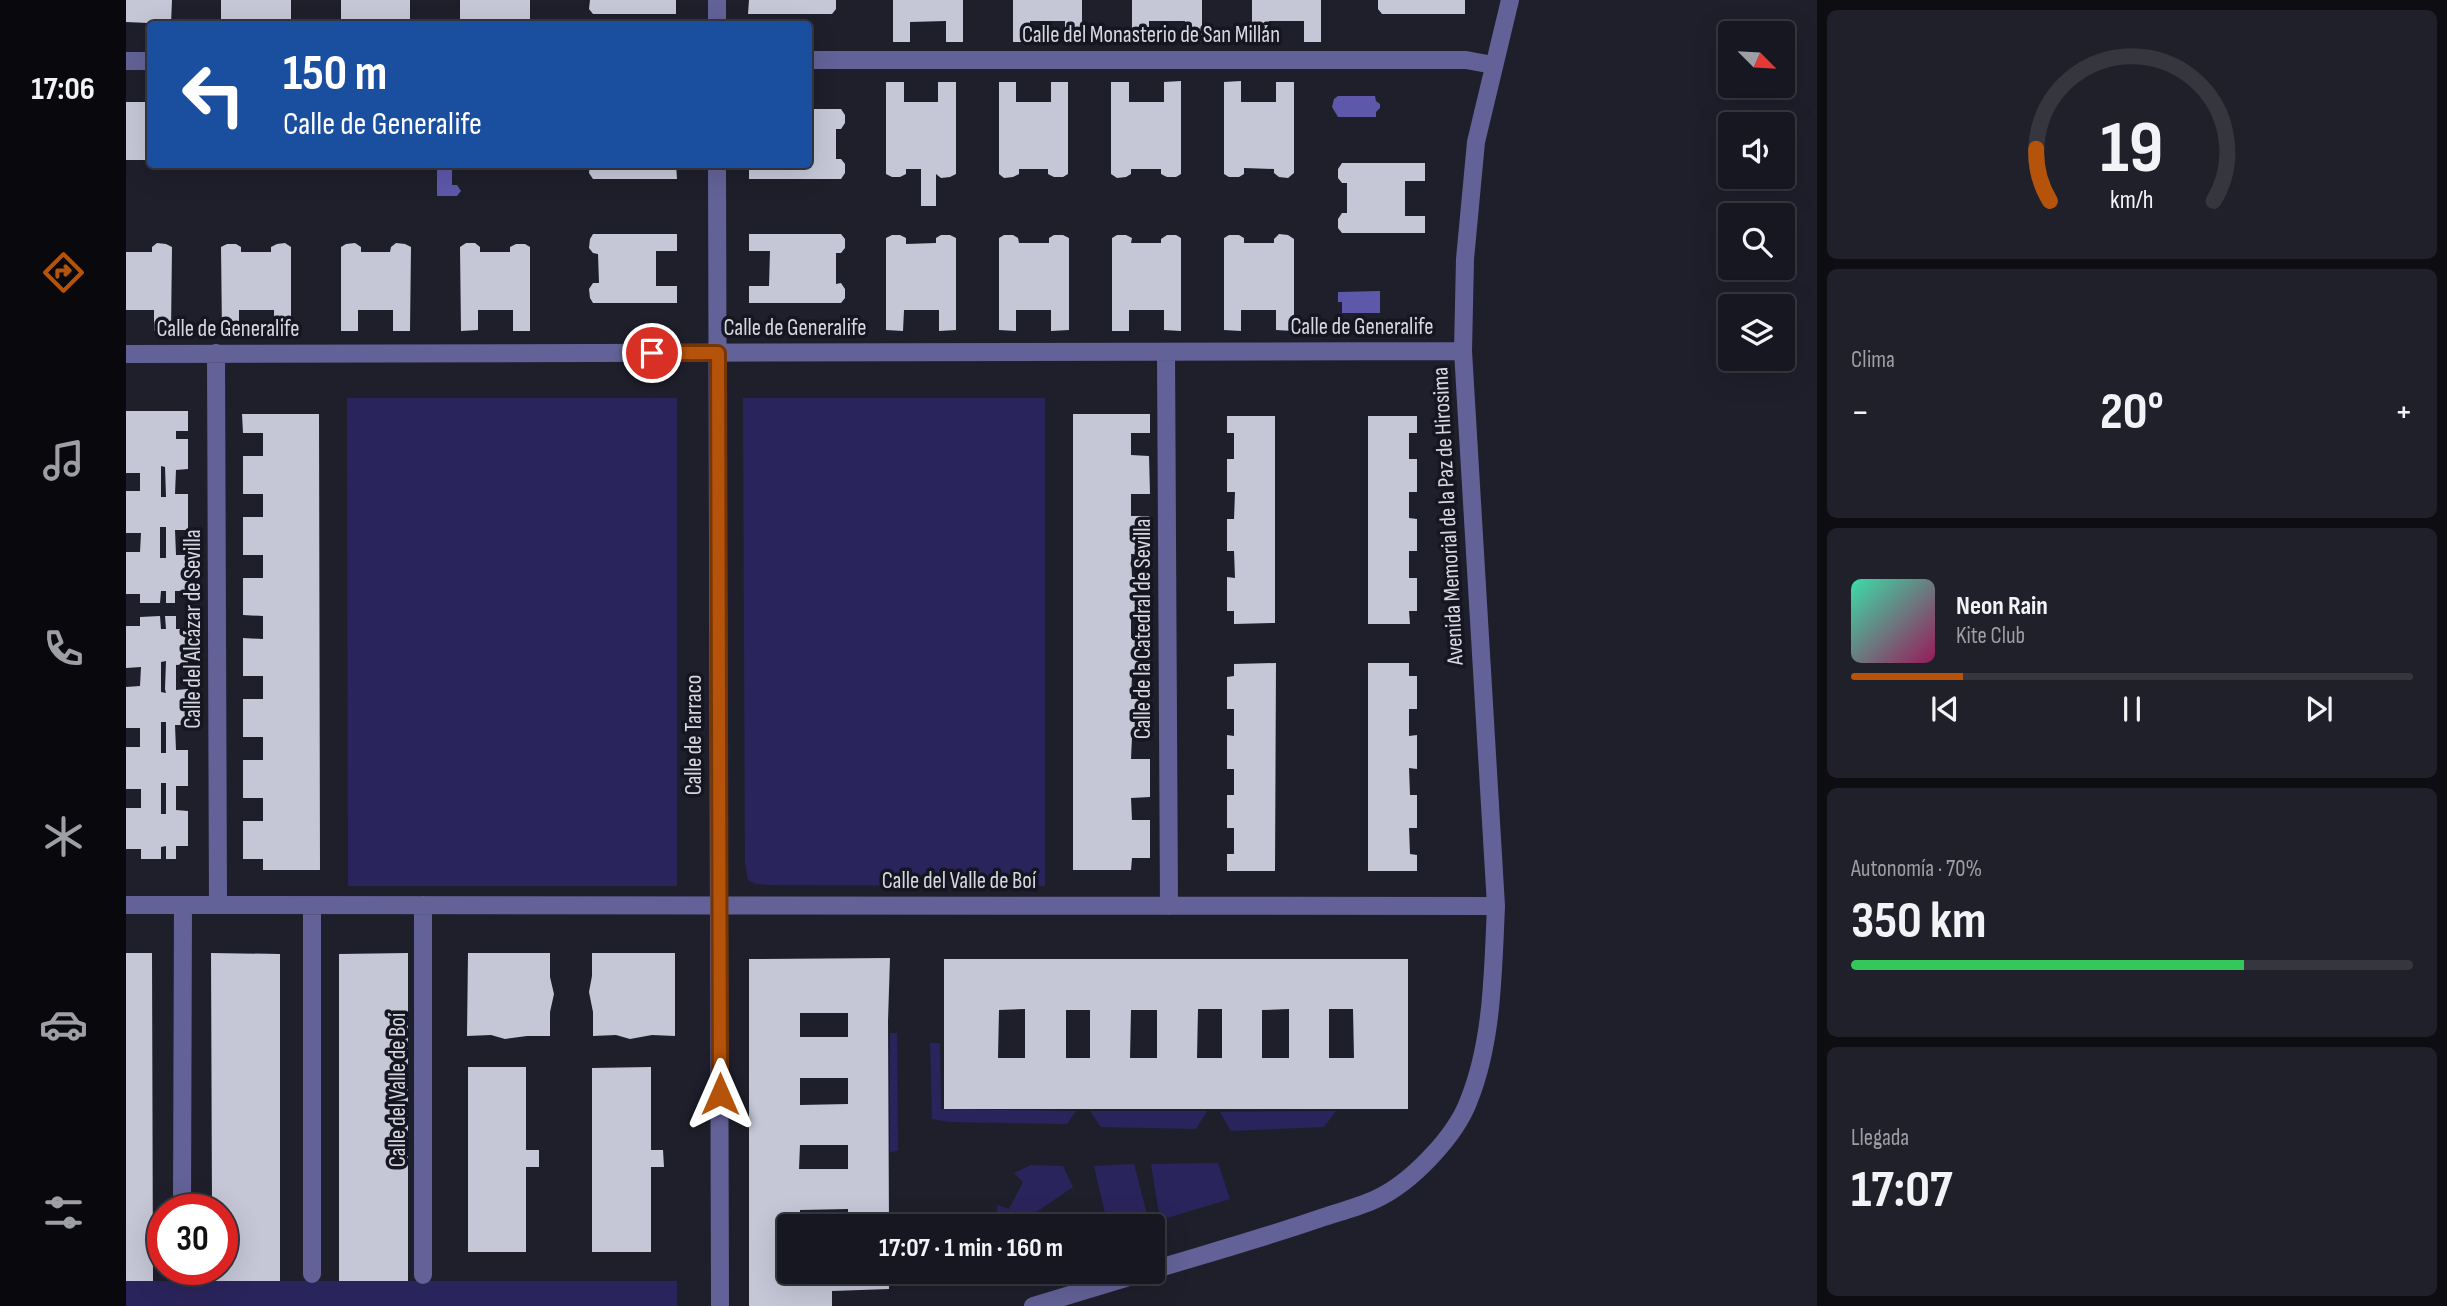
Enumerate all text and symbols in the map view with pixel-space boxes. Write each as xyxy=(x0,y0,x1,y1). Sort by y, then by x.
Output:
street label: Calle del Monasterio de San Millán xyxy=(1022,21,1280,49)
north arrow xyxy=(1718,21,1796,98)
map controls xyxy=(1718,21,1795,371)
text: 150 m xyxy=(283,45,387,104)
icon: left xyxy=(168,49,259,140)
text: 17:06 xyxy=(31,70,95,109)
text: Calle de Generalife xyxy=(283,105,482,144)
text: 19 xyxy=(2100,105,2164,193)
button: sound xyxy=(1718,112,1795,189)
text: km/h xyxy=(2110,184,2154,215)
button: search xyxy=(1718,203,1795,280)
icon: directions xyxy=(39,248,88,297)
button: layers xyxy=(1718,294,1795,371)
street label: Calle de Generalife xyxy=(1291,313,1433,341)
street label: Calle de Generalife xyxy=(724,314,866,342)
street label: Calle de Generalife xyxy=(157,315,299,343)
pin xyxy=(622,323,682,383)
icon: arrive xyxy=(633,334,671,372)
text: Clima xyxy=(1851,346,1895,374)
street label: Avenida Memorial de la Paz de Hirosima xyxy=(1426,366,1470,667)
text: 20° xyxy=(2100,381,2164,444)
text: − xyxy=(1851,390,1870,435)
text: + xyxy=(2394,390,2413,435)
icon: music xyxy=(39,436,88,485)
street label: Calle de la Catedral de Sevilla xyxy=(1129,519,1157,739)
street label: Calle del Alcázar de Sevilla xyxy=(179,529,207,729)
text: Neon Rain xyxy=(1956,591,2048,622)
text: Kite Club xyxy=(1956,622,2025,650)
icon: phone xyxy=(39,624,88,673)
street label: Calle de Tarraco xyxy=(680,675,708,795)
icon: previous xyxy=(1926,690,1964,728)
icon: pause xyxy=(2113,690,2151,728)
icon: next xyxy=(2300,690,2338,728)
icon: climate xyxy=(39,812,88,861)
text: Autonomía · 70% xyxy=(1851,855,1982,883)
street label: Calle del Valle de Boí xyxy=(882,867,1037,895)
text: 350 km xyxy=(1851,890,1986,953)
icon: car xyxy=(39,1000,88,1049)
street label: Calle del Valle de Boí xyxy=(384,1012,412,1167)
position arrow xyxy=(683,1057,757,1131)
text: Llegada xyxy=(1851,1124,1909,1152)
text: 17:07 xyxy=(1851,1159,1953,1222)
icon: filters xyxy=(39,1188,88,1237)
speed limit sign: 30 xyxy=(147,1194,238,1285)
text: 17:07 · 1 min · 160 m xyxy=(879,1233,1063,1264)

